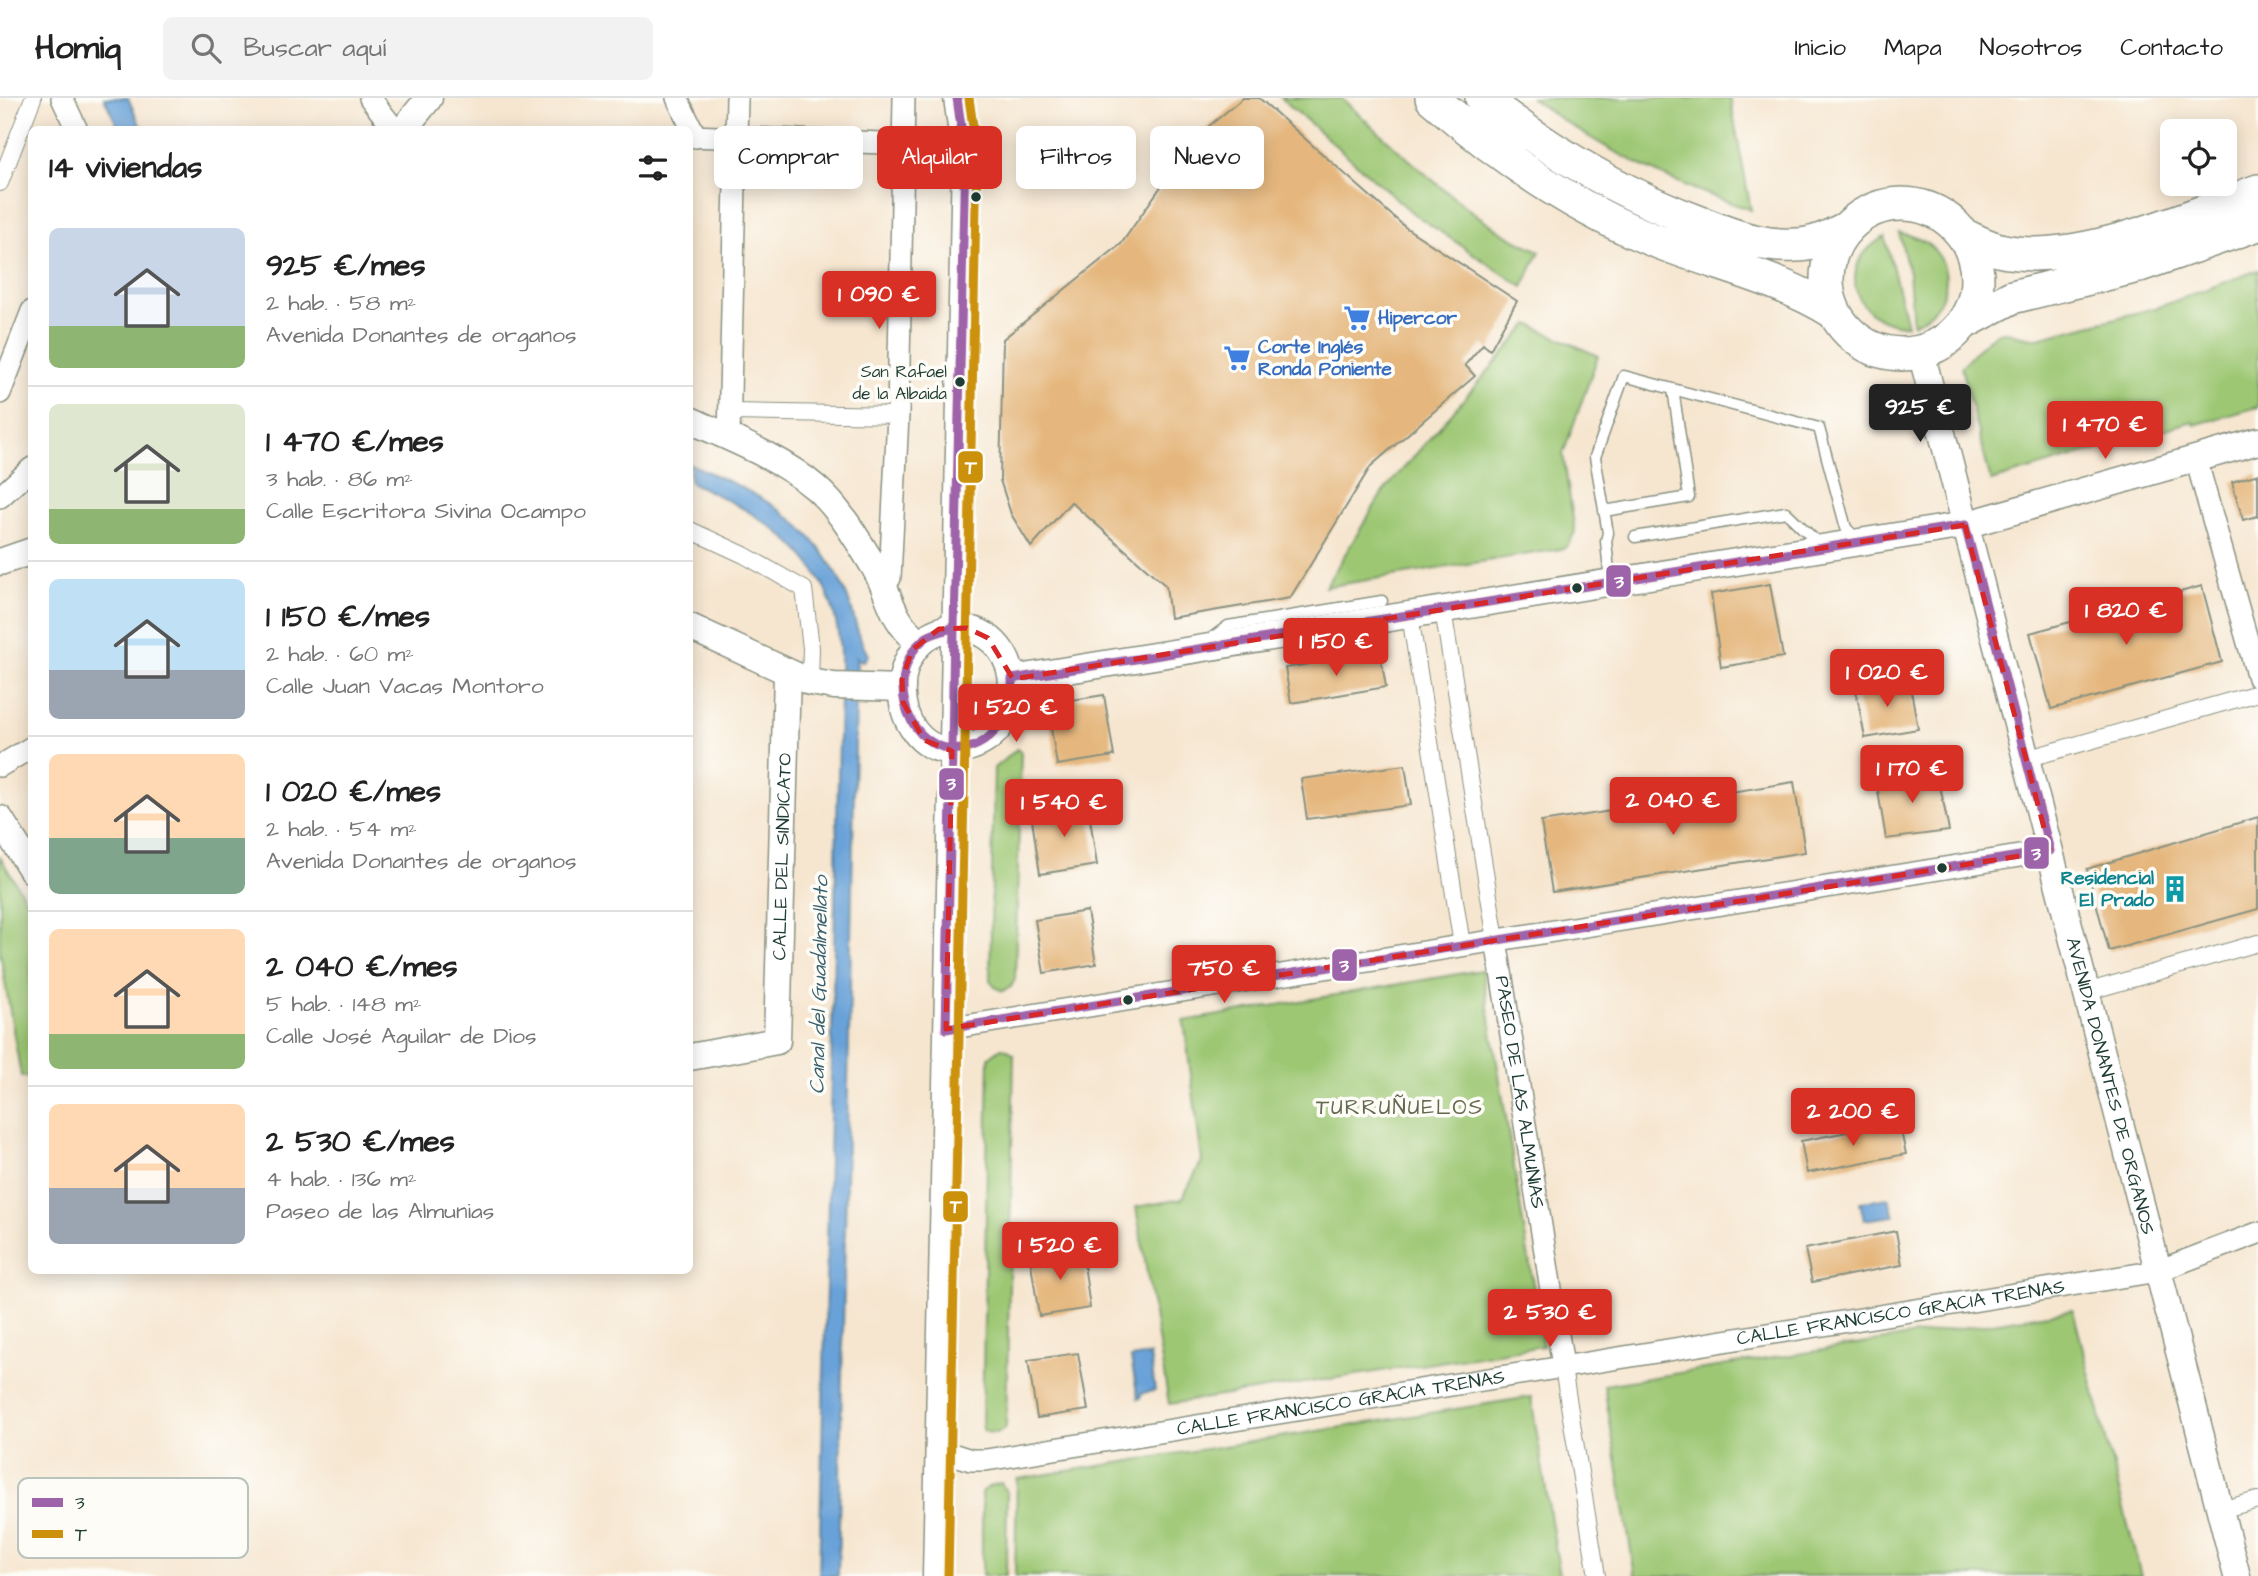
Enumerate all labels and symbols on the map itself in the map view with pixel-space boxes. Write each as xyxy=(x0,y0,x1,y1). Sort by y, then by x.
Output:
unlabelled marker xyxy=(969,190,983,204)
pin: 1 090 € xyxy=(814,272,944,331)
supermarket icon: Hipercor xyxy=(1342,303,1372,333)
place label: Hipercor xyxy=(1378,305,1457,332)
place label: Corte Inglés Ronda Poniente xyxy=(1258,334,1392,383)
supermarket icon: Corte Inglés Ronda Poniente xyxy=(1222,343,1252,373)
place label: San Rafael de la Albaida xyxy=(852,360,947,406)
marker: San Rafael de la Albaida xyxy=(953,375,967,389)
pin: 925 € xyxy=(1871,384,1969,444)
pin: 1 470 € xyxy=(2040,402,2170,461)
line badge: T xyxy=(957,450,984,484)
text: T xyxy=(964,455,978,482)
line badge: 3 xyxy=(1605,564,1632,598)
text: 3 xyxy=(1613,569,1624,596)
unlabelled marker xyxy=(1570,581,1584,595)
pin: 1 820 € xyxy=(2061,588,2191,647)
pin: 1 150 € xyxy=(1271,618,1401,678)
pin: 1 020 € xyxy=(1822,650,1952,709)
pin: 1 520 € xyxy=(951,684,1081,744)
pin: 1 170 € xyxy=(1847,746,1977,805)
street label: CALLE DEL SINDICATO xyxy=(766,752,798,961)
line badge: 3 xyxy=(938,767,965,801)
text: 3 xyxy=(945,771,956,798)
pin: 2 040 € xyxy=(1608,778,1738,837)
pin: 1 540 € xyxy=(999,780,1129,839)
line badge: 3 xyxy=(2023,836,2050,870)
text: 3 xyxy=(2030,841,2041,868)
unlabelled marker xyxy=(1935,861,1949,875)
place label: Residencial El Prado xyxy=(2061,865,2154,914)
water label: Canal del Guadalmellato xyxy=(803,873,835,1094)
building icon: Residencial El Prado xyxy=(2160,874,2190,904)
street label: AVENIDA DONANTES DE ORGANOS xyxy=(2059,934,2162,1237)
pin: 750 € xyxy=(1175,946,1273,1005)
line badge: 3 xyxy=(1331,948,1358,982)
text: 3 xyxy=(1338,953,1349,980)
street label: PASEO DE LAS ALMUNIAS xyxy=(1488,974,1552,1210)
unlabelled marker xyxy=(1121,993,1135,1007)
pin: 2 200 € xyxy=(1788,1088,1918,1148)
district label: TURRUÑUELOS xyxy=(1316,1093,1484,1122)
line badge: T xyxy=(942,1190,969,1223)
text: T xyxy=(949,1194,963,1221)
pin: 1 520 € xyxy=(995,1222,1125,1282)
street label: CALLE FRANCISCO GRACIA TRENAS xyxy=(1735,1273,2067,1352)
pin: 2 530 € xyxy=(1485,1290,1615,1349)
street label: CALLE FRANCISCO GRACIA TRENAS xyxy=(1175,1363,1507,1443)
legend xyxy=(18,1478,248,1558)
text: 3 xyxy=(75,1490,85,1517)
text: T xyxy=(75,1522,87,1549)

